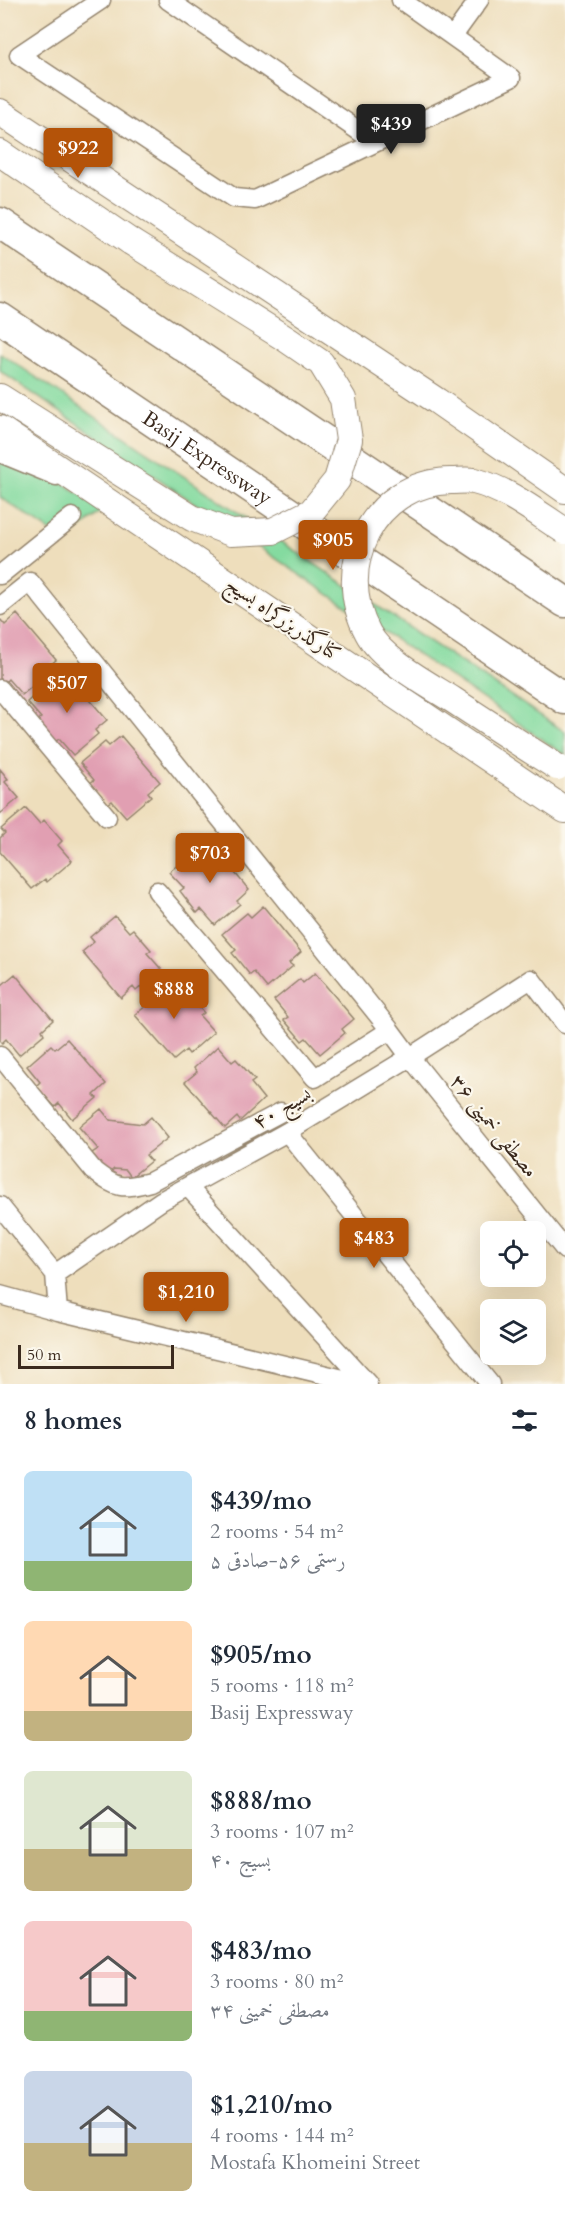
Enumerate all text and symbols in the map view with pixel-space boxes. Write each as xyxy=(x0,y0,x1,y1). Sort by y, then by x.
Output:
pin: $439 xyxy=(355,104,427,155)
text: $439 xyxy=(371,110,411,137)
pin: $922 xyxy=(42,128,114,179)
text: $922 xyxy=(58,134,98,161)
street label: Basij Expressway xyxy=(137,404,278,512)
pin: $905 xyxy=(297,520,369,571)
text: $905 xyxy=(313,526,353,553)
street label: کنارگذربزرگراه بسیج xyxy=(218,569,347,672)
pin: $507 xyxy=(31,663,103,714)
text: $507 xyxy=(47,669,87,696)
pin: $703 xyxy=(174,833,246,884)
text: $703 xyxy=(190,839,230,866)
pin: $888 xyxy=(138,969,210,1020)
text: $888 xyxy=(154,975,194,1002)
street label: مصطفی خمینی ۳۶ xyxy=(443,1068,545,1184)
street label: بسیج ۴۰ xyxy=(247,1079,319,1140)
pin: $483 xyxy=(338,1218,410,1269)
map controls xyxy=(480,1221,546,1365)
button: locate xyxy=(480,1221,546,1287)
text: $483 xyxy=(354,1224,394,1251)
pin: $1,210 xyxy=(137,1272,235,1323)
text: $1,210 xyxy=(157,1278,215,1305)
button: layers xyxy=(480,1299,546,1365)
scale bar xyxy=(18,1342,174,1370)
text: 50 m xyxy=(27,1344,61,1366)
text: 8 homes xyxy=(24,1403,122,1438)
icon: filters xyxy=(508,1404,541,1437)
text: $439/mo xyxy=(210,1483,312,1518)
icon: home xyxy=(72,1495,144,1567)
text: 2 rooms · 54 m² xyxy=(210,1518,343,1545)
text: رستمی ۵۶-صادقی ۵ xyxy=(210,1547,345,1574)
text: $905/mo xyxy=(210,1637,312,1672)
icon: home xyxy=(72,1645,144,1717)
text: 5 rooms · 118 m² xyxy=(210,1672,354,1699)
text: Basij Expressway xyxy=(210,1699,353,1726)
text: $888/mo xyxy=(210,1783,312,1818)
icon: home xyxy=(72,1795,144,1867)
text: 3 rooms · 107 m² xyxy=(210,1818,354,1845)
text: بسیج ۴۰ xyxy=(210,1847,271,1874)
text: $483/mo xyxy=(210,1933,312,1968)
icon: home xyxy=(72,1945,144,2017)
text: 3 rooms · 80 m² xyxy=(210,1968,343,1995)
text: مصطفی خمینی ۳۴ xyxy=(210,1997,329,2024)
text: $1,210/mo xyxy=(210,2087,333,2122)
icon: home xyxy=(72,2095,144,2167)
text: 4 rooms · 144 m² xyxy=(210,2122,354,2149)
text: Mostafa Khomeini Street xyxy=(210,2149,420,2176)

